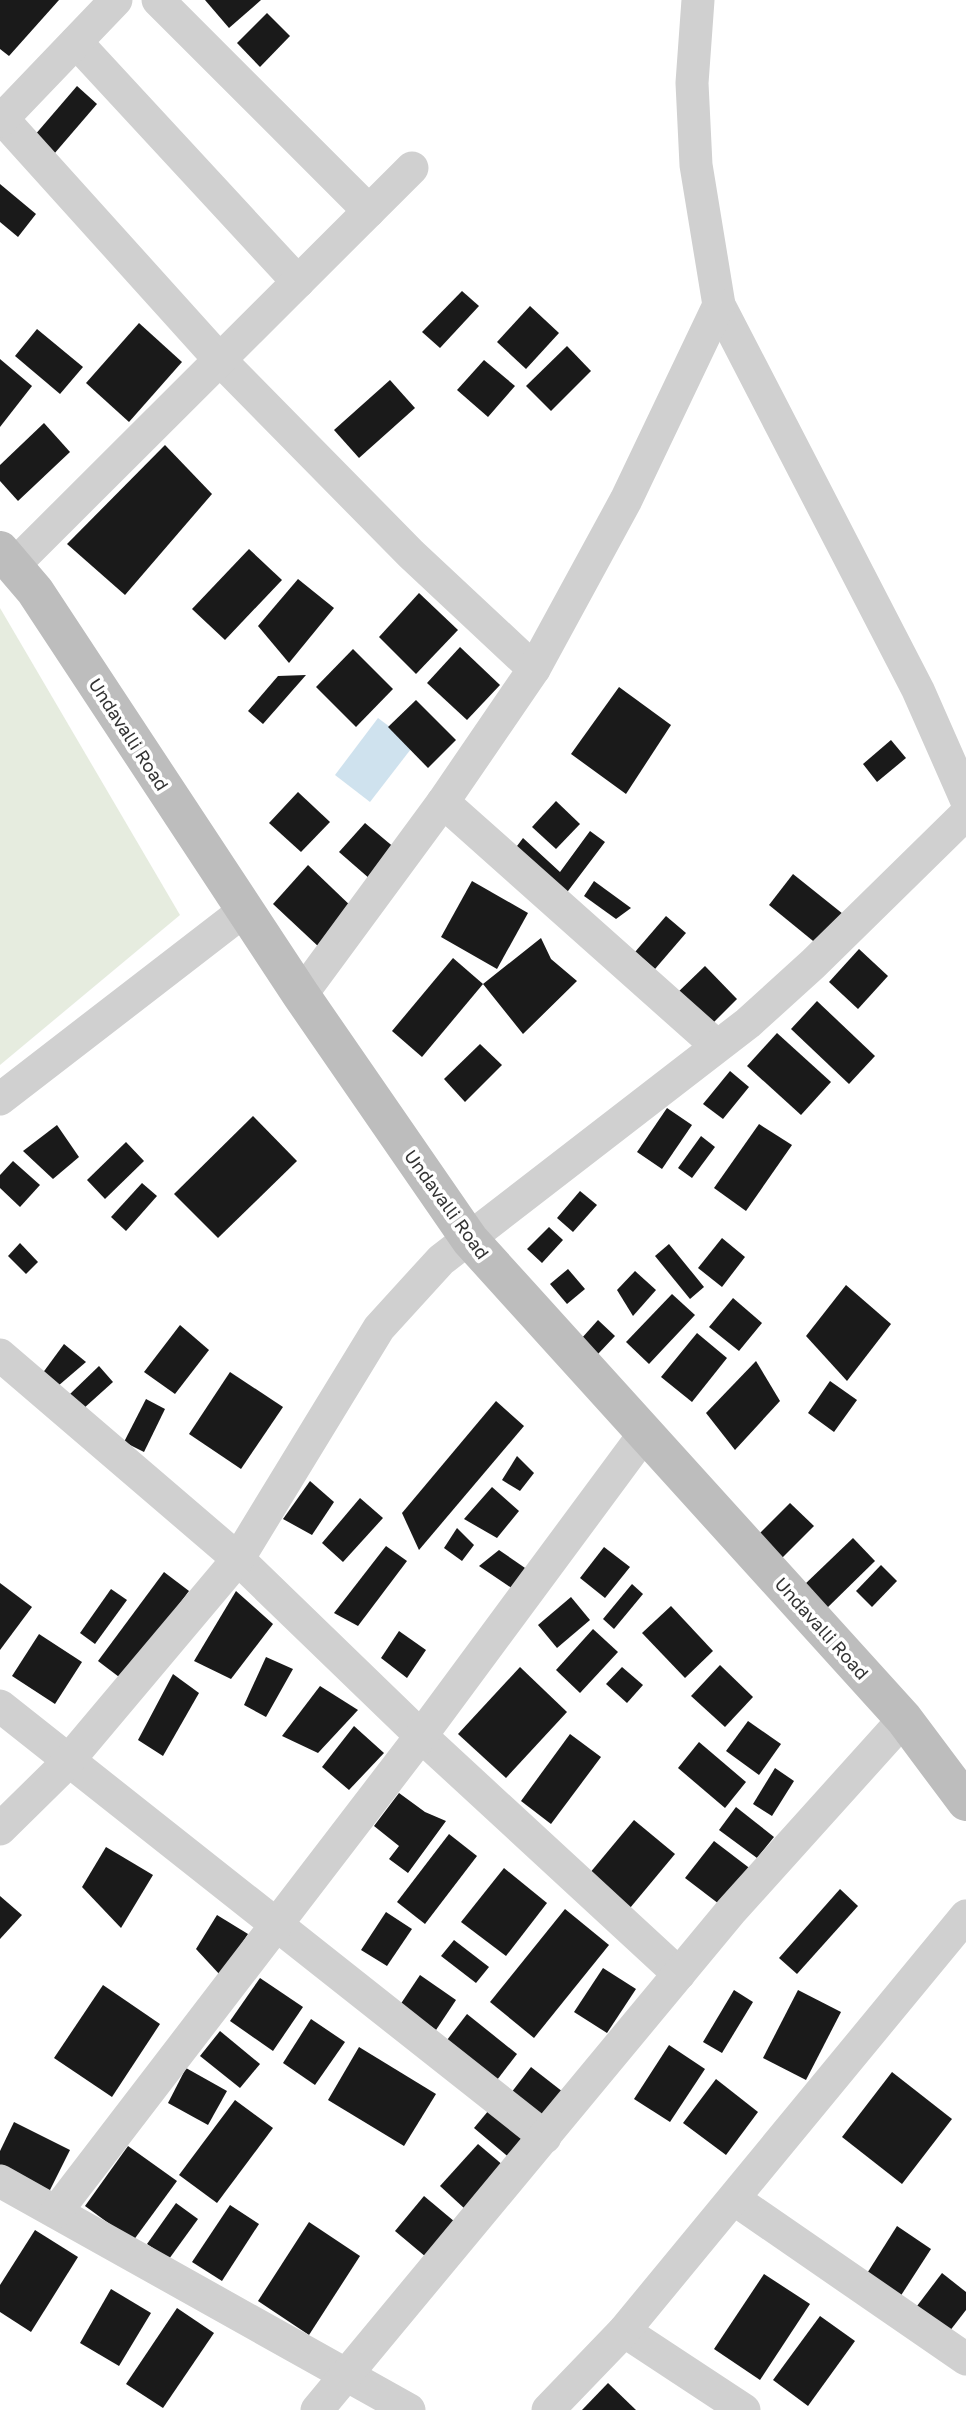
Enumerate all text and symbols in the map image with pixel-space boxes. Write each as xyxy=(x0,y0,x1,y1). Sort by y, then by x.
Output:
street label: Undavalli Road xyxy=(84,674,174,794)
street label: Undavalli Road xyxy=(400,1145,494,1263)
street label: Undavalli Road xyxy=(770,1572,874,1684)

